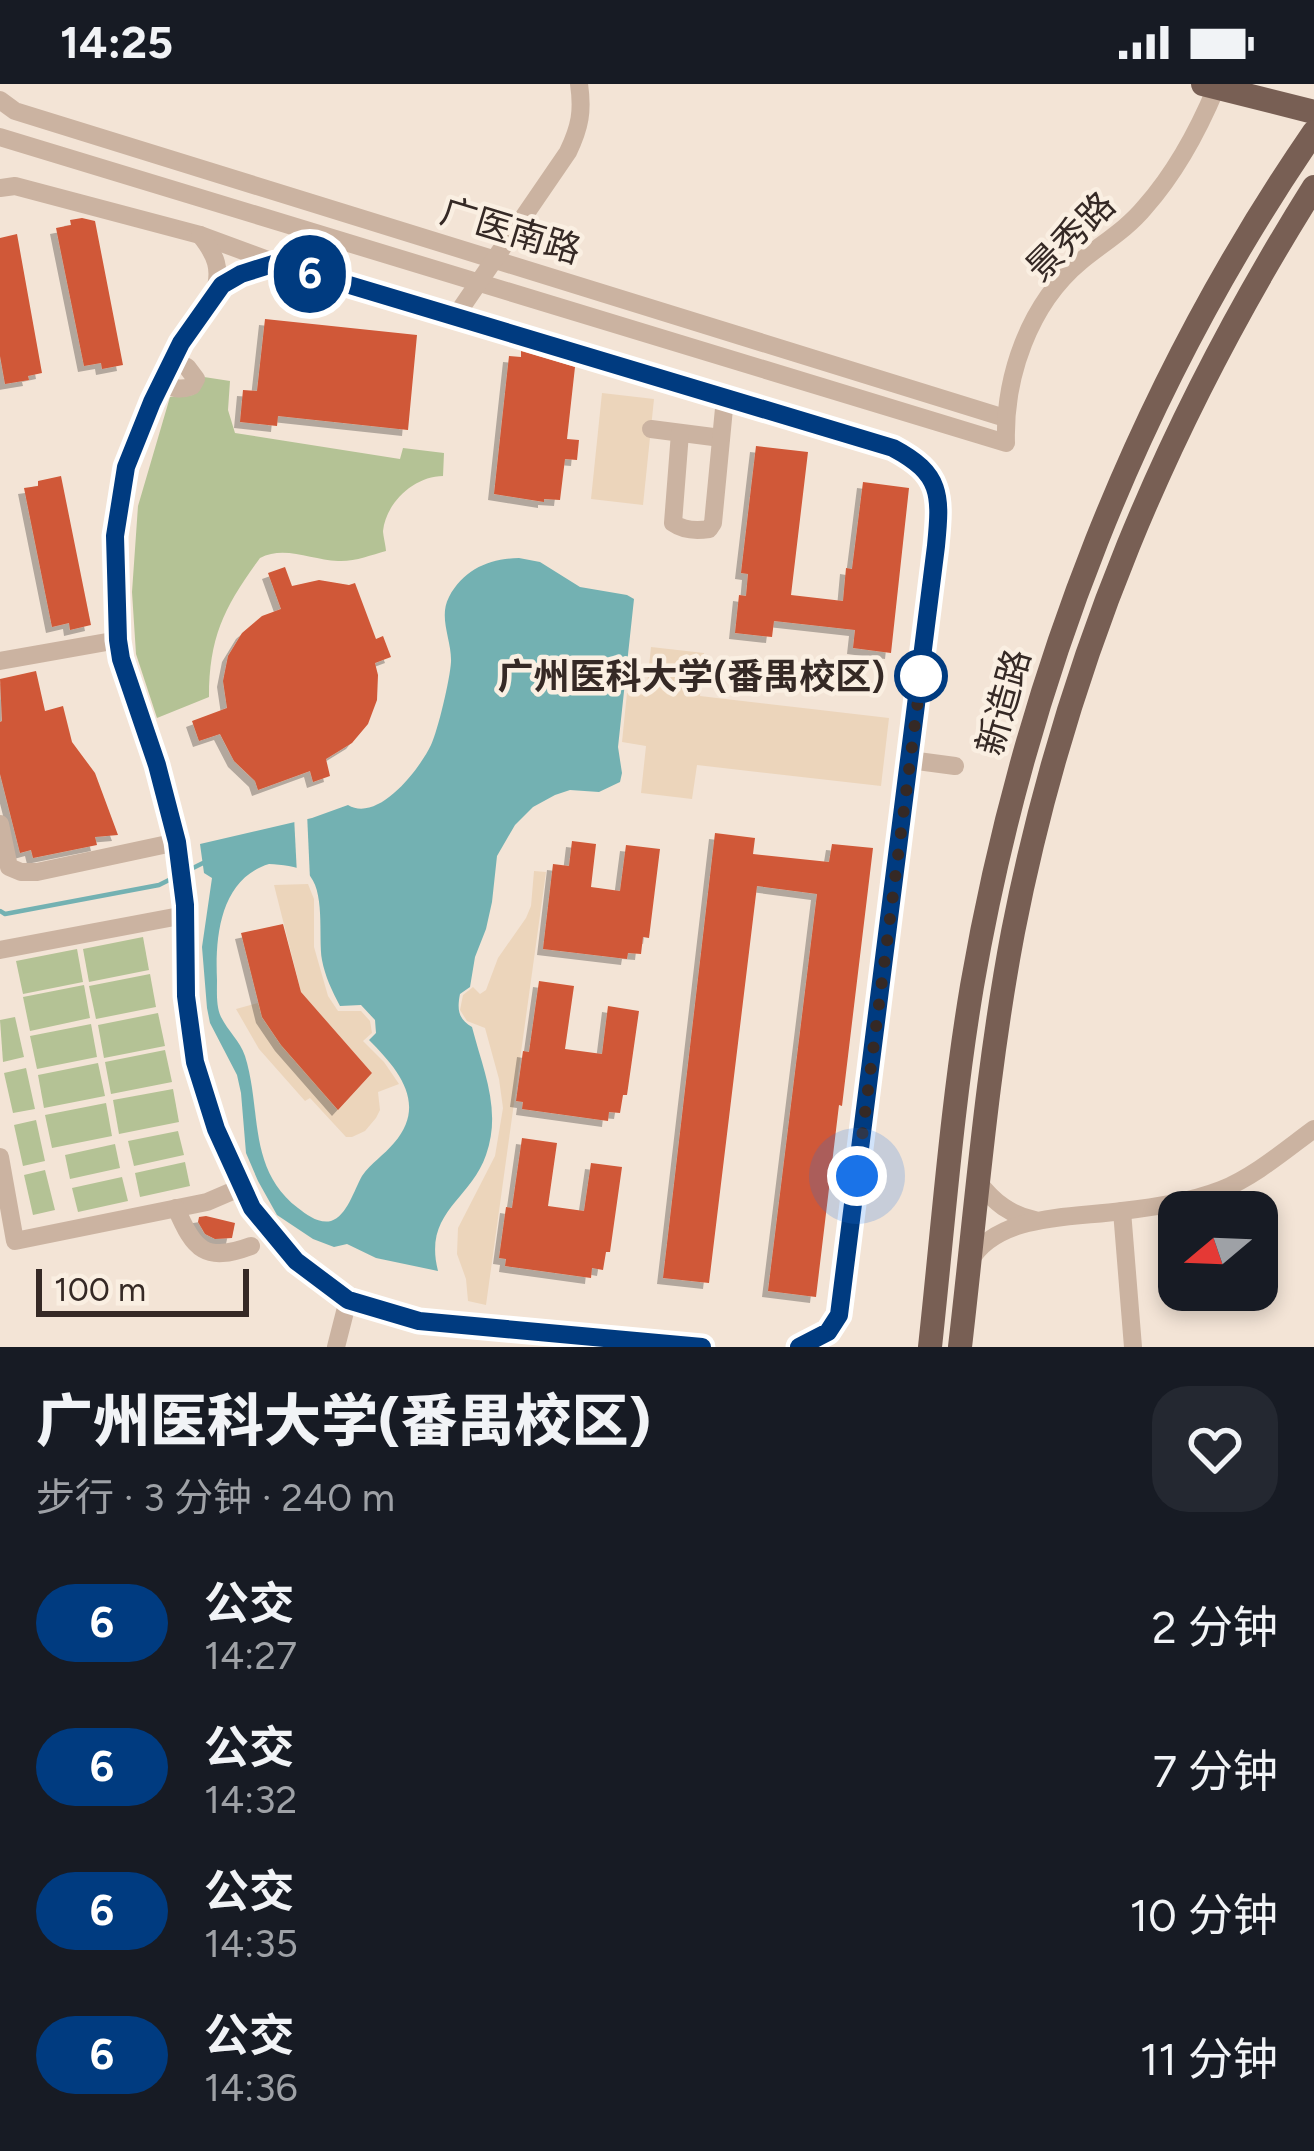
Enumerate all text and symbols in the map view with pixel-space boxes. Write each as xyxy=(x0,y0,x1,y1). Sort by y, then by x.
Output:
text: 14:25 xyxy=(60,15,173,69)
street label: 景秀路 xyxy=(1017,183,1124,290)
street label: 广医南路 xyxy=(436,189,586,272)
line badge: 6 xyxy=(271,235,349,313)
text: 6 xyxy=(298,248,322,299)
street label: 新造路 xyxy=(968,644,1039,760)
marker: 广州医科大学(番禺校区) xyxy=(896,651,946,701)
place label: 广州医科大学(番禺校区) xyxy=(497,655,885,698)
your location xyxy=(827,1146,887,1206)
north arrow xyxy=(1158,1191,1278,1311)
map controls xyxy=(1158,1191,1278,1311)
scale bar xyxy=(36,1263,249,1316)
text: 100 m xyxy=(54,1270,146,1309)
button: heart xyxy=(1152,1386,1278,1512)
text: 广州医科大学(番禺校区) xyxy=(36,1387,651,1455)
text: 步行 · 3 分钟 · 240 m xyxy=(36,1474,395,1521)
text: 公交 xyxy=(204,1576,294,1630)
text: 6 xyxy=(90,1597,114,1648)
text: 2 分钟 xyxy=(1152,1600,1278,1654)
text: 14:27 xyxy=(204,1632,297,1679)
text: 公交 xyxy=(204,1720,294,1774)
text: 6 xyxy=(90,1741,114,1792)
text: 7 分钟 xyxy=(1153,1744,1278,1798)
text: 14:32 xyxy=(204,1776,297,1823)
text: 公交 xyxy=(204,1864,294,1918)
text: 6 xyxy=(90,1885,114,1936)
text: 10 分钟 xyxy=(1129,1888,1278,1942)
text: 14:35 xyxy=(204,1920,298,1967)
text: 公交 xyxy=(204,2008,294,2062)
text: 6 xyxy=(90,2029,114,2080)
text: 11 分钟 xyxy=(1140,2032,1278,2086)
text: 14:36 xyxy=(204,2064,297,2111)

